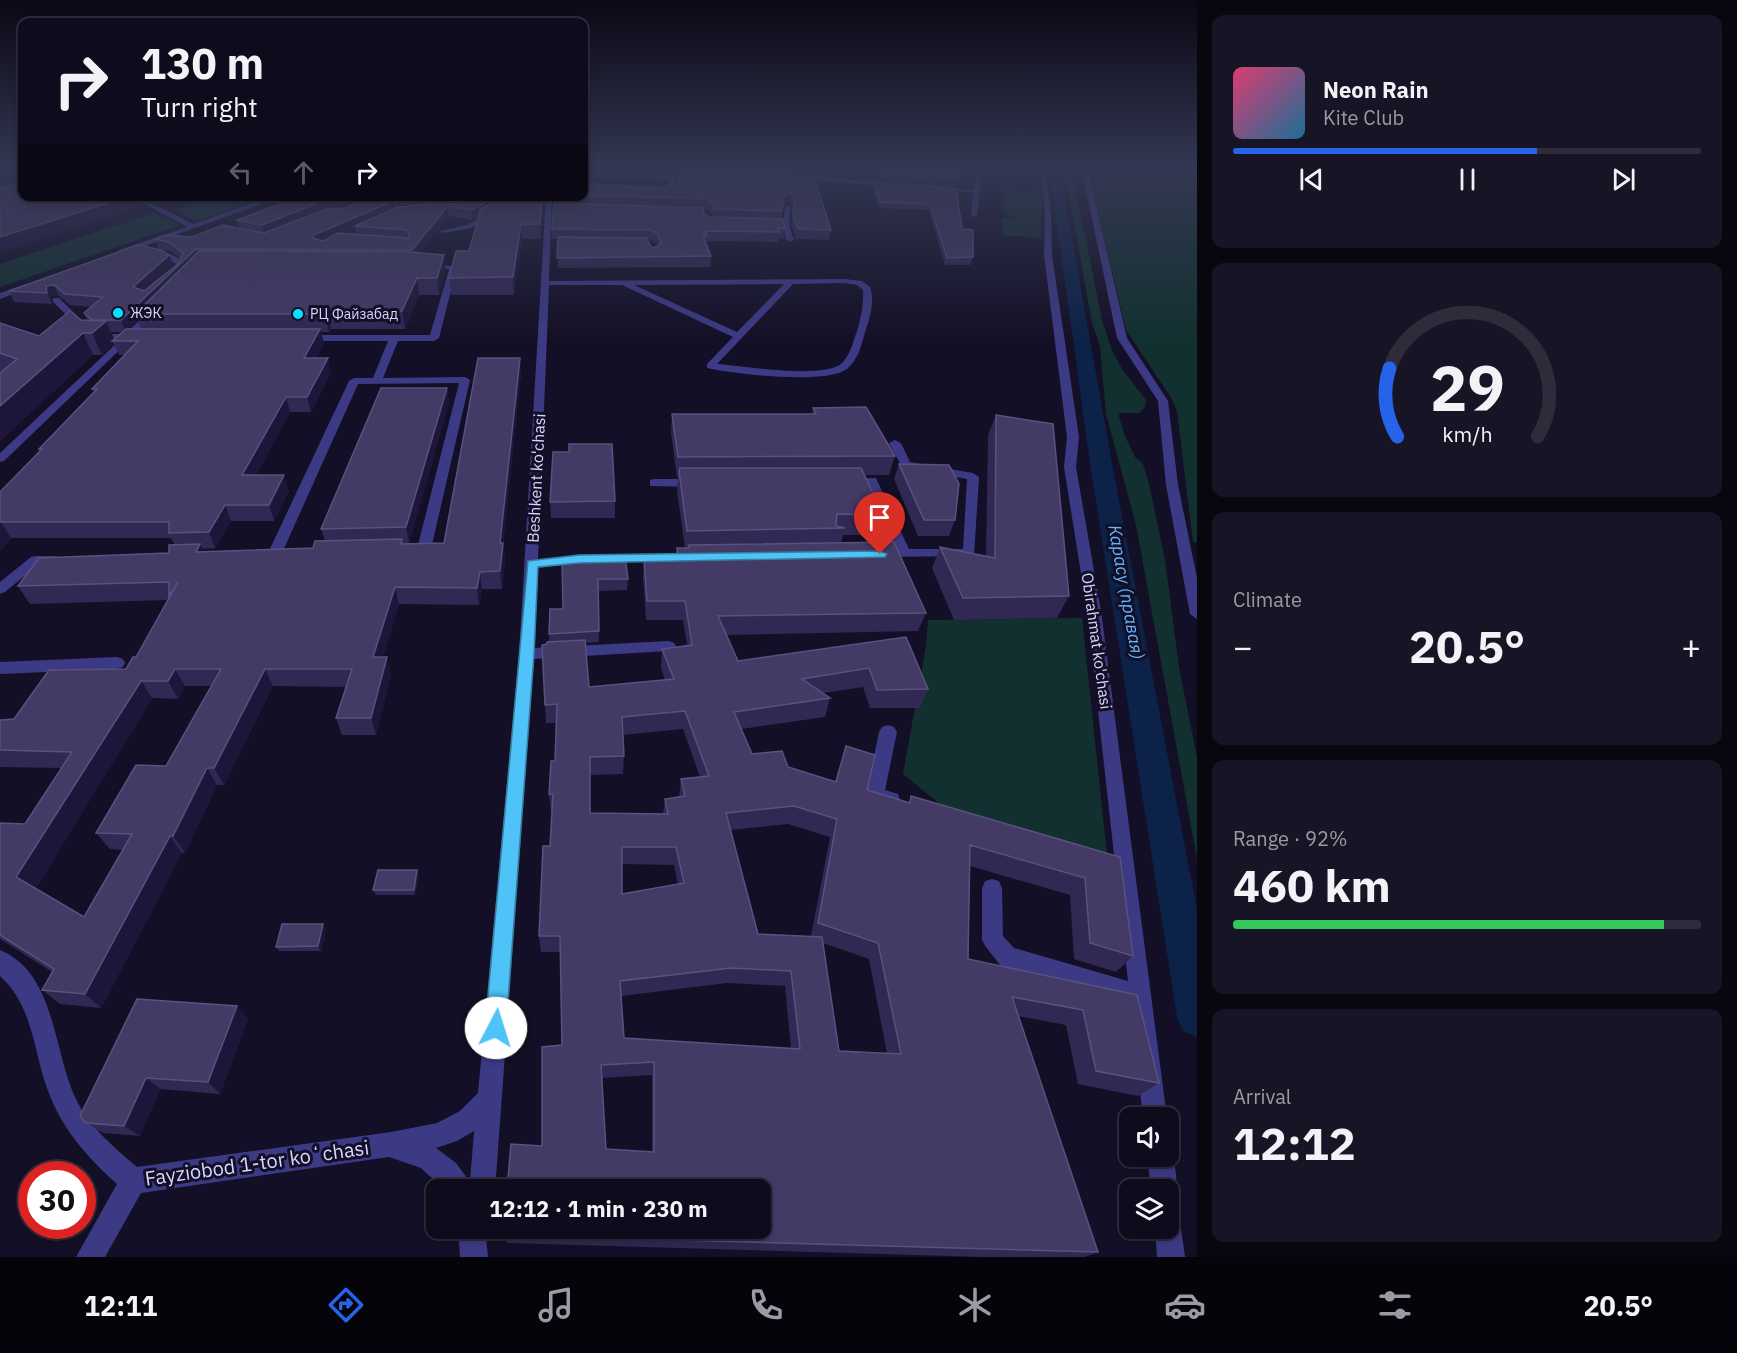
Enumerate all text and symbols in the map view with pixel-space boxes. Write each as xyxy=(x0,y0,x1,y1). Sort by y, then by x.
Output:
text: 130 m xyxy=(141,36,264,91)
icon: right xyxy=(42,42,120,120)
text: Neon Rain xyxy=(1323,75,1429,104)
text: Turn right xyxy=(141,89,258,124)
text: Kite Club xyxy=(1323,104,1404,131)
icon: left xyxy=(224,156,257,189)
icon: ahead xyxy=(287,156,320,189)
icon: right xyxy=(350,156,383,189)
icon: previous xyxy=(1295,163,1328,196)
icon: pause xyxy=(1451,163,1484,196)
icon: next xyxy=(1607,163,1640,196)
place label: ЖЭК xyxy=(130,304,162,322)
place label: РЦ Файзабад xyxy=(310,305,398,323)
marker: ЖЭК xyxy=(111,306,125,320)
marker: РЦ Файзабад xyxy=(291,307,305,321)
text: 29 xyxy=(1430,347,1504,428)
street label: Beshkent ko'chasi xyxy=(523,413,549,543)
text: km/h xyxy=(1442,421,1492,449)
pin xyxy=(854,492,905,554)
icon: arrive xyxy=(863,501,896,534)
water label: Карасу (правая) xyxy=(1103,523,1150,661)
street label: Obirahmat ko'chasi xyxy=(1078,571,1116,711)
text: Climate xyxy=(1233,586,1302,613)
text: 20.5° xyxy=(1409,617,1525,675)
text: − xyxy=(1233,625,1253,668)
text: + xyxy=(1681,625,1701,668)
text: Range · 92% xyxy=(1233,825,1348,852)
text: 460 km xyxy=(1233,856,1391,914)
position arrow xyxy=(464,996,528,1060)
text: Arrival xyxy=(1233,1083,1291,1110)
map controls xyxy=(1119,1107,1179,1239)
button: sound xyxy=(1119,1107,1179,1167)
text: 12:12 xyxy=(1233,1114,1356,1172)
street label: Fayziobod 1-tor koʻchasi xyxy=(143,1133,371,1192)
speed limit sign: 30 xyxy=(18,1161,96,1239)
button: layers xyxy=(1119,1179,1179,1239)
text: 12:12 · 1 min · 230 m xyxy=(489,1194,708,1223)
icon: directions xyxy=(325,1284,367,1326)
icon: music xyxy=(535,1284,577,1326)
icon: phone xyxy=(745,1284,787,1326)
icon: climate xyxy=(954,1284,996,1326)
icon: car xyxy=(1164,1284,1206,1326)
icon: filters xyxy=(1374,1284,1416,1326)
text: 12:11 xyxy=(84,1288,158,1323)
text: 20.5° xyxy=(1583,1288,1653,1323)

